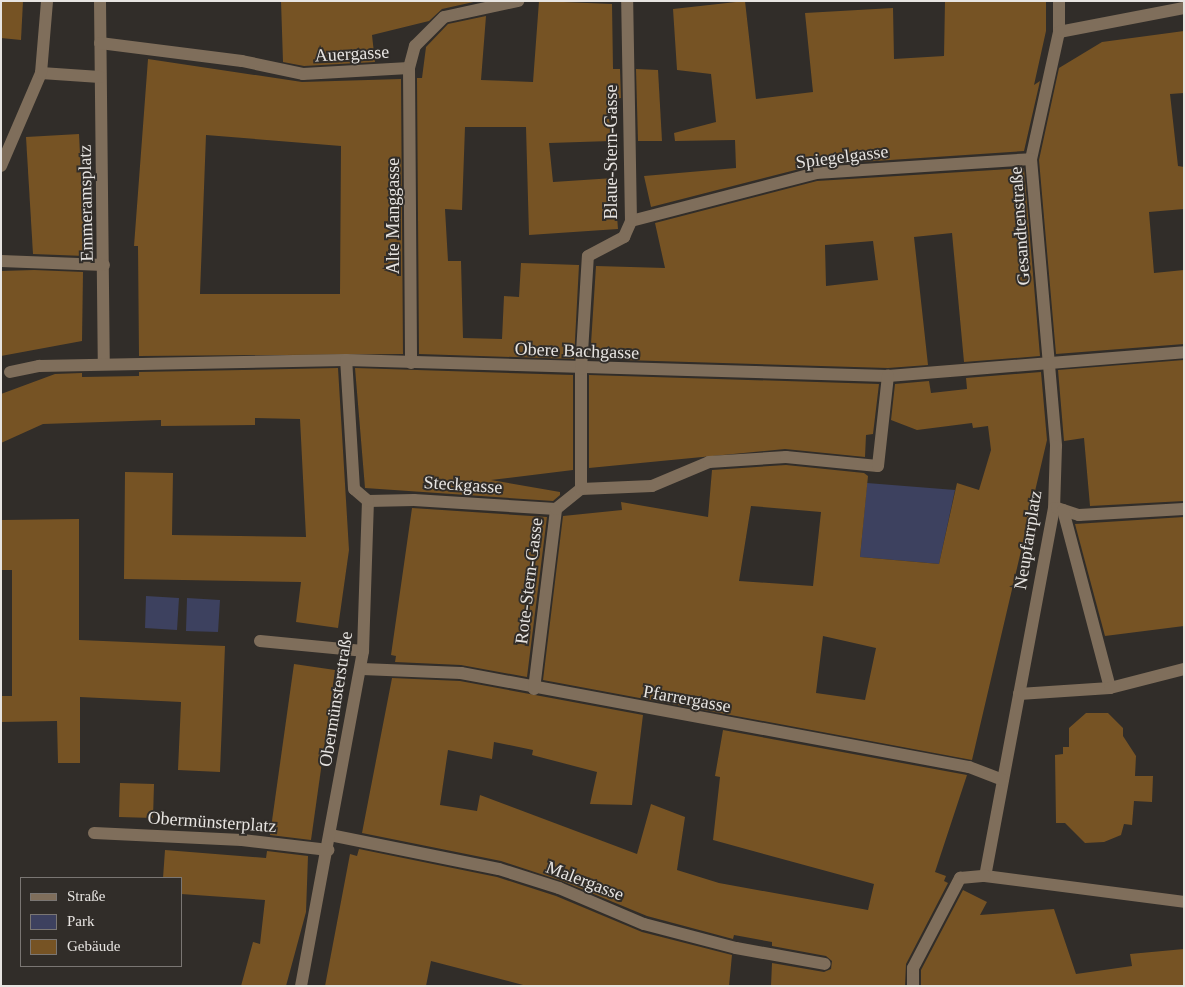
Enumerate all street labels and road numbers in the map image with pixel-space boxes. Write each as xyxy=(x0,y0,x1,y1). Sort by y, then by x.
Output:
street label: Auergasse xyxy=(314,41,390,67)
street label: Blaue-Stern-Gasse xyxy=(600,85,622,219)
street label: Spiegelgasse xyxy=(795,141,889,173)
street label: Emmeramsplatz xyxy=(74,144,98,262)
street label: Alte Manggasse xyxy=(382,158,404,274)
street label: Gesandtenstraße xyxy=(1005,166,1035,286)
street label: Obere Bachgasse xyxy=(514,338,640,364)
street label: Steckgasse xyxy=(423,471,503,499)
street label: Neupfarrplatz xyxy=(1010,489,1046,591)
street label: Rote-Stern-Gasse xyxy=(511,517,547,645)
street label: Obermünsterstraße xyxy=(315,630,357,768)
street label: Pfarrergasse xyxy=(641,681,733,717)
street label: Obermünsterplatz xyxy=(147,807,277,837)
street label: Malergasse xyxy=(543,856,627,906)

